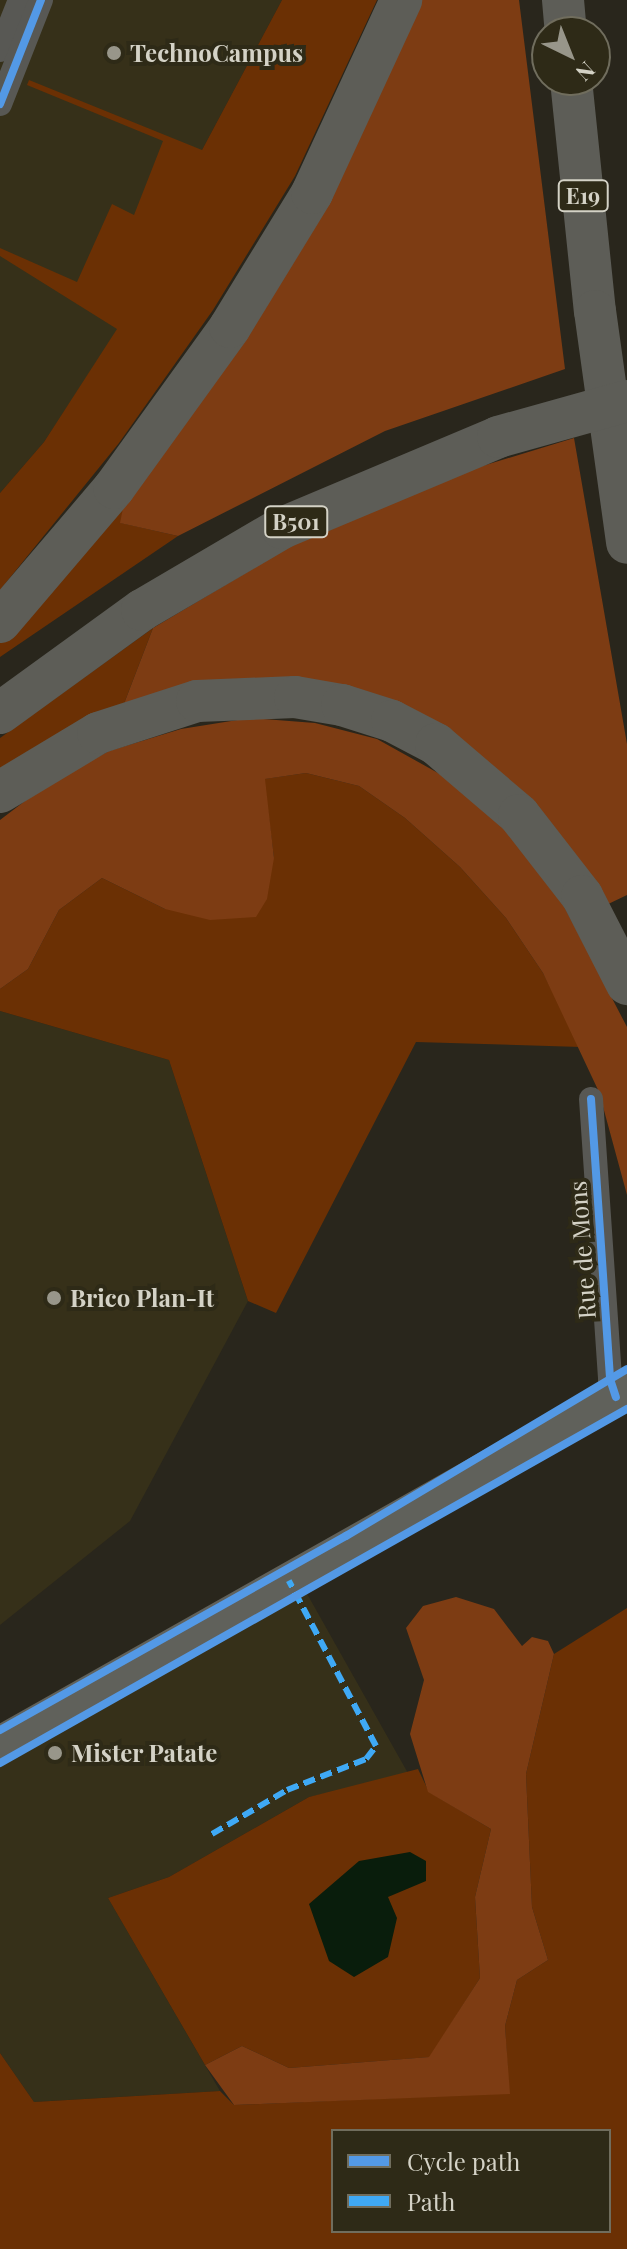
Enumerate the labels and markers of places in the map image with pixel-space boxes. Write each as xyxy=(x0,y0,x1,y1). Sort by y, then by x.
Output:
place label: TechnoCampus xyxy=(130,39,303,67)
marker: TechnoCampus xyxy=(105,44,123,62)
place label: Brico Plan-It xyxy=(70,1284,214,1312)
marker: Brico Plan-It xyxy=(45,1289,63,1307)
place label: Mister Patate xyxy=(71,1739,218,1767)
marker: Mister Patate xyxy=(46,1744,64,1762)

